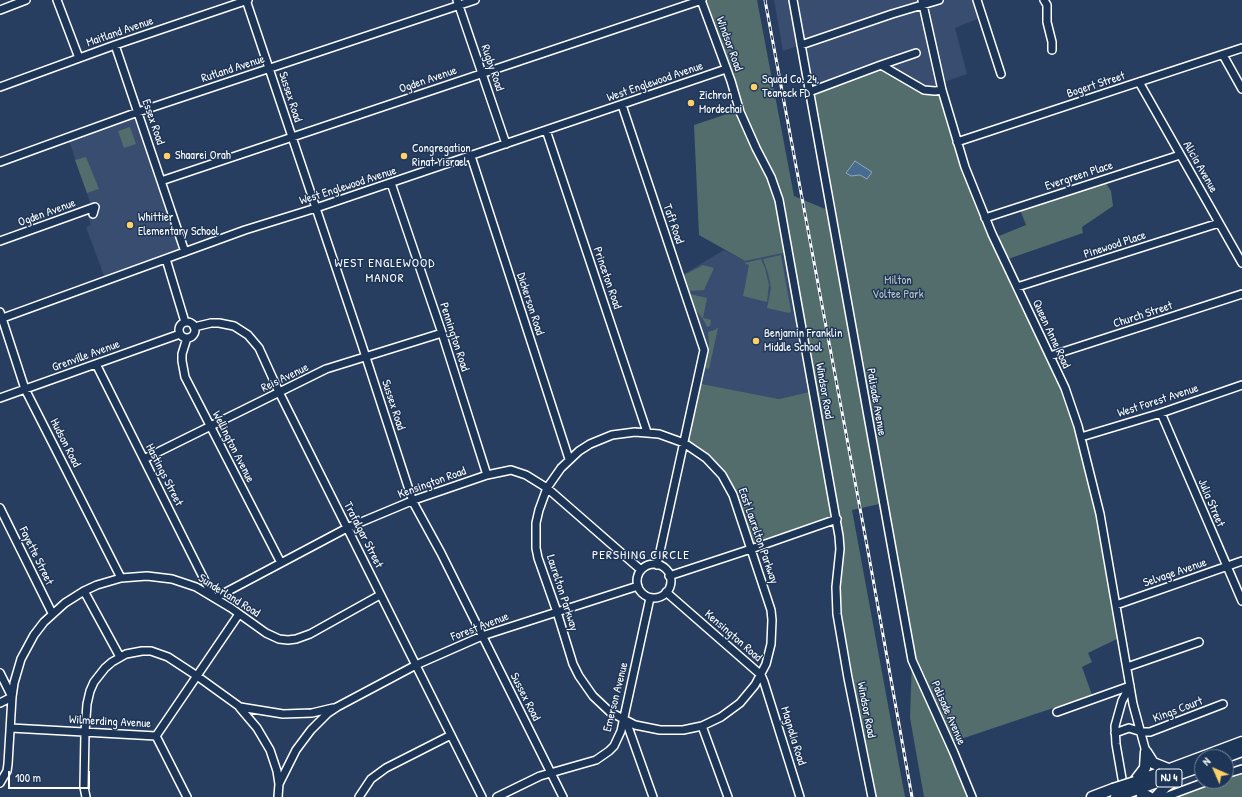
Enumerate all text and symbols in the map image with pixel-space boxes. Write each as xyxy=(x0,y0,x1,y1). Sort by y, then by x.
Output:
street label: Maitland Avenue xyxy=(85,14,155,50)
street label: Windsor Road xyxy=(713,15,745,73)
street label: Rugby Road xyxy=(477,43,507,93)
street label: Rutland Avenue xyxy=(200,52,266,86)
street label: West Englewood Avenue xyxy=(605,59,705,105)
street label: Ogden Avenue xyxy=(397,63,459,97)
street label: Bogert Street xyxy=(1065,69,1127,101)
street label: Sussex Road xyxy=(275,70,305,124)
place label: Squad Co. 24, Teaneck FD xyxy=(762,73,819,101)
marker: Squad Co. 24, Teaneck FD xyxy=(749,82,759,92)
place label: Zichron Mordechai xyxy=(699,89,742,117)
street label: Essex Road xyxy=(139,97,167,147)
marker: Zichron Mordechai xyxy=(686,98,696,108)
street label: Alicia Avenue xyxy=(1180,139,1220,195)
place label: Congregation Rinat Yisrael xyxy=(412,142,471,170)
place label: Shaarei Orah xyxy=(175,149,231,163)
marker: Shaarei Orah xyxy=(162,151,172,161)
marker: Congregation Rinat Yisrael xyxy=(399,151,409,161)
street label: Evergreen Place xyxy=(1043,158,1115,194)
street label: West Englewood Avenue xyxy=(298,164,398,208)
street label: Ogden Avenue xyxy=(16,196,78,230)
street label: Taft Road xyxy=(659,202,687,246)
place label: Whittier Elementary School xyxy=(138,211,219,239)
marker: Whittier Elementary School xyxy=(125,220,135,230)
street label: Pinewood Place xyxy=(1082,228,1148,262)
street label: Princeton Road xyxy=(590,245,624,311)
district label: WEST ENGLEWOOD MANOR xyxy=(335,256,435,287)
street label: Dickerson Road xyxy=(513,271,547,337)
park label: Milton Voltee Park xyxy=(872,274,924,302)
street label: Queen Anne Road xyxy=(1029,297,1073,371)
street label: Church Street xyxy=(1112,299,1174,331)
street label: Pennington Road xyxy=(436,301,472,373)
place label: Benjamin Franklin Middle School xyxy=(764,327,842,355)
marker: Benjamin Franklin Middle School xyxy=(751,336,761,346)
street label: Grenville Avenue xyxy=(50,337,122,375)
street label: Reis Avenue xyxy=(259,360,311,396)
street label: Windsor Road xyxy=(812,362,836,420)
street label: Palisade Avenue xyxy=(863,367,889,437)
street label: Sussex Road xyxy=(378,378,408,432)
street label: West Forest Avenue xyxy=(1116,381,1200,421)
street label: Wellington Avenue xyxy=(209,409,257,485)
street label: Hudson Road xyxy=(47,416,83,470)
street label: Hastings Street xyxy=(142,442,186,508)
street label: Kensington Road xyxy=(396,464,468,502)
street label: Julia Street xyxy=(1195,477,1227,529)
street label: East Laurelton Parkway xyxy=(735,486,781,586)
street label: Trafalgar Street xyxy=(340,499,386,571)
street label: Fayette Street xyxy=(16,525,56,587)
district label: PERSHING CIRCLE xyxy=(592,548,690,564)
street label: Laurelton Parkway xyxy=(543,553,581,633)
street label: Selvage Avenue xyxy=(1141,555,1209,591)
street label: Sunderland Road xyxy=(195,571,263,621)
street label: Kensington Road xyxy=(701,607,765,665)
street label: Forest Avenue xyxy=(449,609,511,645)
street label: Emerson Avenue xyxy=(600,661,632,733)
street label: Sussex Road xyxy=(507,671,543,723)
street label: Palisade Avenue xyxy=(928,679,968,747)
street label: Windsor Road xyxy=(854,681,878,739)
street label: Kings Court xyxy=(1151,694,1205,726)
street label: Magnolia Road xyxy=(777,705,809,767)
street label: Wilmerding Avenue xyxy=(69,713,151,731)
north arrow xyxy=(1194,749,1234,789)
text: N xyxy=(1199,754,1213,768)
scale bar xyxy=(10,763,92,789)
text: 100 m xyxy=(15,769,41,786)
road number: NJ 4 xyxy=(1156,769,1182,787)

